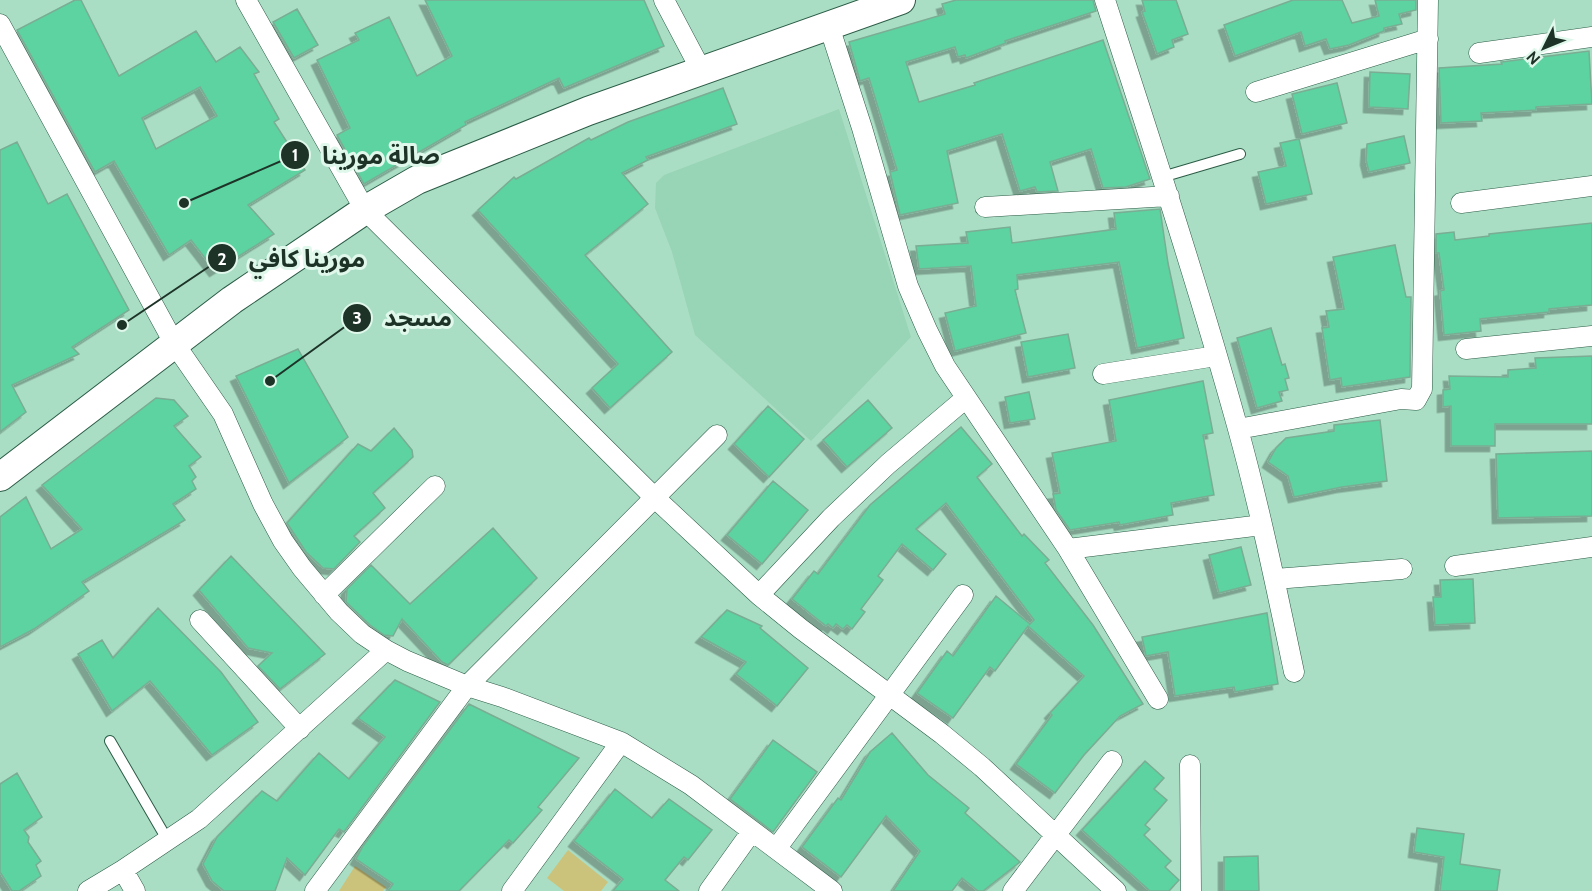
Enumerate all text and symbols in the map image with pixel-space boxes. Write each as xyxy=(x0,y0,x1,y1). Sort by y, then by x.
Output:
north arrow xyxy=(1514,18,1574,78)
text: N xyxy=(1523,47,1544,69)
callout: صالة مورينا xyxy=(280,134,451,176)
text: صالة مورينا xyxy=(322,141,440,170)
text: 1 xyxy=(292,144,298,166)
callout: مورينا كافي xyxy=(207,237,377,279)
text: مورينا كافي xyxy=(249,244,365,279)
text: 2 xyxy=(217,248,227,270)
callout: مسجد xyxy=(342,297,464,339)
text: مسجد xyxy=(384,303,452,332)
text: 3 xyxy=(352,307,362,329)

